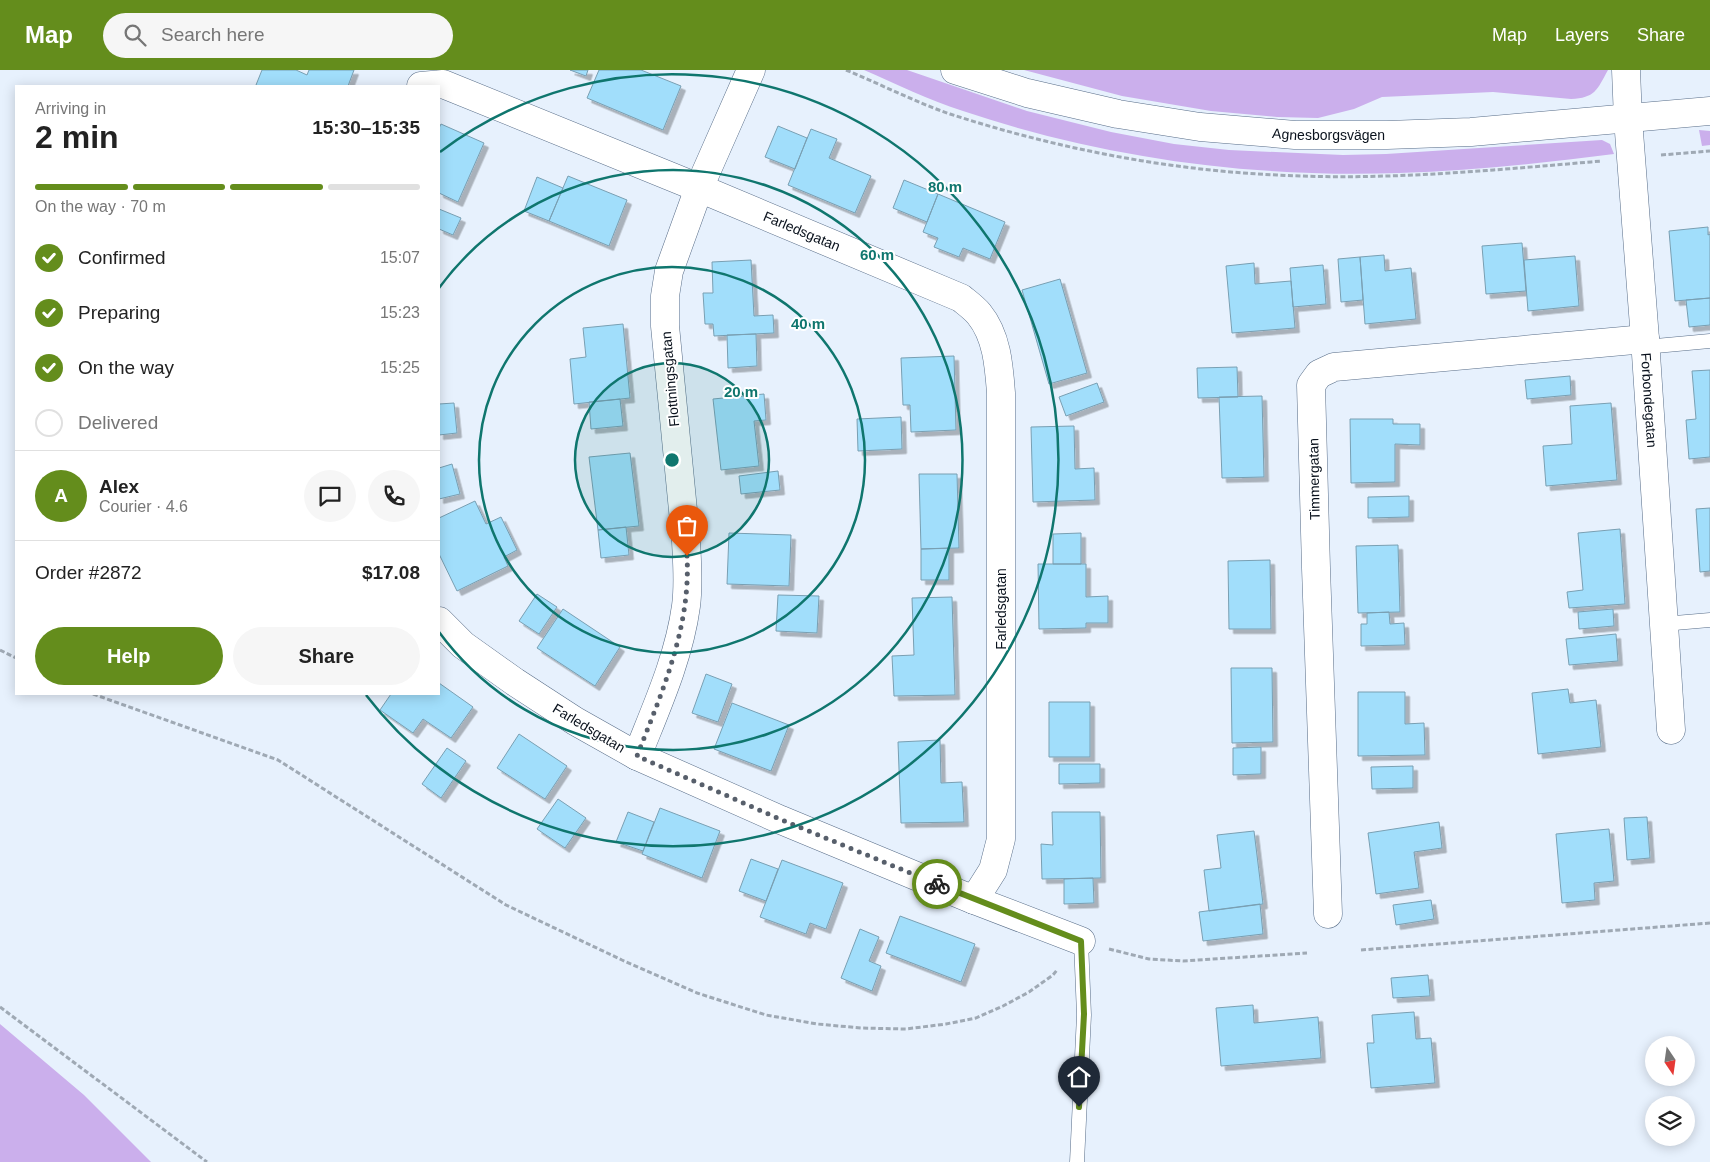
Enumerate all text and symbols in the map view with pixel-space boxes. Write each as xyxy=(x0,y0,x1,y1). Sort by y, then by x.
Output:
search box xyxy=(103,13,453,58)
text: Map xyxy=(25,21,73,48)
icon: search xyxy=(121,21,149,49)
text: Search here xyxy=(161,24,265,45)
text: Map xyxy=(1492,25,1527,45)
text: Layers xyxy=(1555,25,1609,45)
text: Share xyxy=(1637,25,1685,45)
text: Arriving in xyxy=(35,100,106,117)
text: 15:30–15:35 xyxy=(312,117,420,138)
text: 2 min xyxy=(35,119,119,155)
street label: Agnesborgsvägen xyxy=(1272,125,1385,143)
text: 80 m xyxy=(928,178,962,195)
text: On the way · 70 m xyxy=(35,198,166,215)
street label: Farledsgatan xyxy=(761,208,843,254)
icon: check xyxy=(35,244,63,272)
text: 60 m xyxy=(860,246,894,263)
text: Confirmed xyxy=(78,247,166,268)
text: 15:07 xyxy=(380,249,420,266)
icon: check xyxy=(35,299,63,327)
text: Preparing xyxy=(78,302,160,323)
text: 15:23 xyxy=(380,304,420,321)
text: 40 m xyxy=(791,315,825,332)
street label: Flottningsgatan xyxy=(658,331,682,427)
street label: Forbondegatan xyxy=(1638,352,1660,448)
icon: check xyxy=(35,354,63,382)
text: On the way xyxy=(78,357,174,378)
text: 15:25 xyxy=(380,359,420,376)
text: 20 m xyxy=(724,383,758,400)
text: Delivered xyxy=(78,412,158,433)
street label: Timmergatan xyxy=(1305,438,1323,520)
centre of rings xyxy=(663,451,681,469)
button: chat xyxy=(304,470,356,522)
button: phone xyxy=(368,470,420,522)
text: Alex xyxy=(99,476,139,497)
text: A xyxy=(54,485,68,506)
text: Courier · 4.6 xyxy=(99,498,188,515)
pin xyxy=(666,505,708,556)
icon: bag xyxy=(673,512,701,540)
text: Order #2872 xyxy=(35,562,142,583)
text: $17.08 xyxy=(362,562,420,583)
street label: Farledsgatan xyxy=(993,568,1009,650)
button: Help xyxy=(35,627,223,685)
button: Share xyxy=(233,627,420,685)
street label: Farledsgatan xyxy=(550,700,628,756)
courier xyxy=(912,859,962,909)
icon: bike xyxy=(923,870,951,898)
north arrow xyxy=(1645,1036,1695,1086)
map controls xyxy=(1645,1036,1695,1146)
pin xyxy=(1058,1056,1100,1107)
icon: home xyxy=(1065,1063,1093,1091)
button: layers xyxy=(1645,1096,1695,1146)

